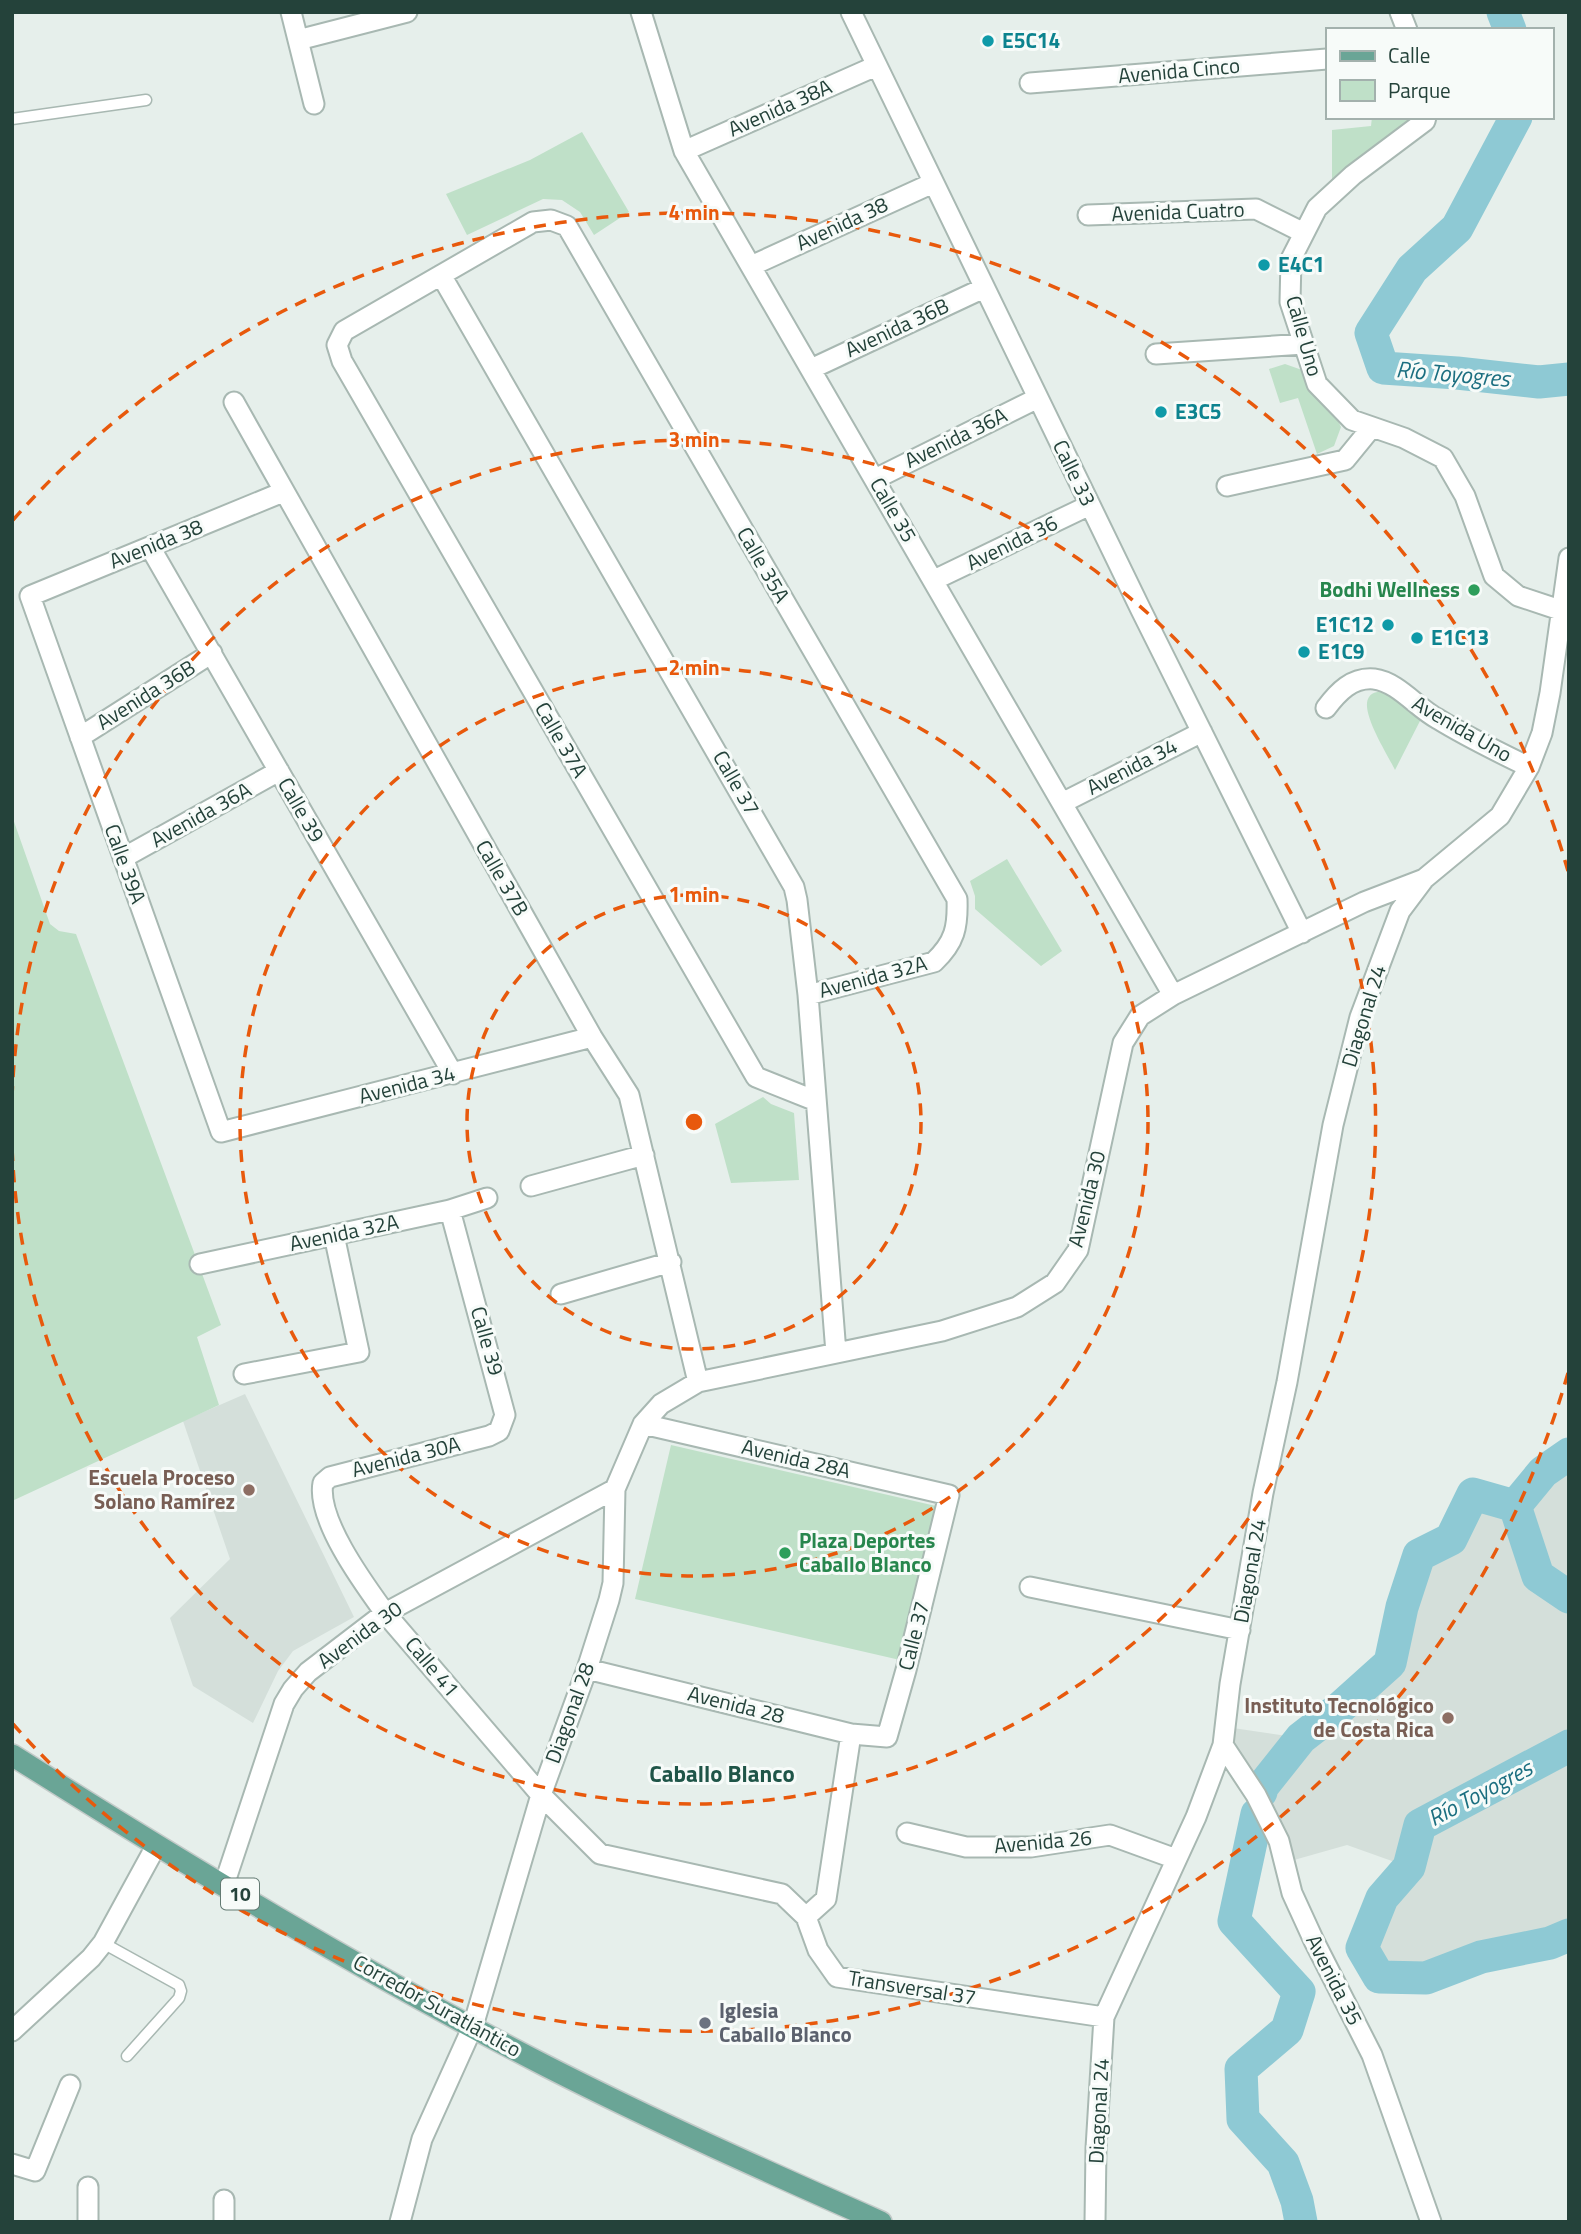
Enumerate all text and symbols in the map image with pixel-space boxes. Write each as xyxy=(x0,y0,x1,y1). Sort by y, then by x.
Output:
place label: E5C14 xyxy=(1002,24,1060,56)
legend xyxy=(1326,28,1553,119)
marker: E5C14 xyxy=(980,33,996,49)
text: Calle xyxy=(1388,39,1430,71)
street label: Avenida Cinco xyxy=(1117,49,1241,91)
street label: Avenida 38A xyxy=(722,70,837,144)
text: Parque xyxy=(1388,74,1451,106)
street label: Avenida 38 xyxy=(790,188,893,258)
street label: Avenida Cuatro xyxy=(1111,193,1245,229)
text: 4 min xyxy=(668,196,720,228)
place label: E4C1 xyxy=(1278,248,1325,280)
marker: E4C1 xyxy=(1256,257,1272,273)
street label: Avenida 36B xyxy=(839,289,954,365)
street label: Calle Uno xyxy=(1278,292,1332,380)
water label: Río Toyogres xyxy=(1395,351,1513,396)
place label: E3C5 xyxy=(1175,395,1222,427)
street label: Avenida 36A xyxy=(899,398,1013,476)
marker: E3C5 xyxy=(1153,404,1169,420)
text: 3 min xyxy=(668,423,720,455)
street label: Calle 33 xyxy=(1045,434,1105,511)
street label: Calle 35 xyxy=(862,471,925,548)
street label: Avenida 36 xyxy=(960,506,1063,578)
street label: Avenida 38 xyxy=(104,510,207,576)
street label: Calle 35A xyxy=(729,521,799,609)
place label: Bodhi Wellness xyxy=(1320,573,1460,605)
marker: Bodhi Wellness xyxy=(1466,582,1482,598)
place label: E1C12 xyxy=(1316,608,1374,640)
marker: E1C12 xyxy=(1380,617,1396,633)
place label: E1C13 xyxy=(1431,621,1489,653)
marker: E1C13 xyxy=(1409,630,1425,646)
place label: E1C9 xyxy=(1318,635,1365,667)
marker: E1C9 xyxy=(1296,644,1312,660)
street label: Avenida 36B xyxy=(90,651,201,737)
text: 2 min xyxy=(668,651,720,683)
street label: Avenida Uno xyxy=(1407,687,1518,770)
street label: Calle 37A xyxy=(527,696,597,784)
street label: Avenida 34 xyxy=(1080,730,1183,803)
street label: Calle 37 xyxy=(705,744,768,821)
street label: Calle 39 xyxy=(270,771,333,848)
street label: Avenida 36A xyxy=(144,773,257,855)
street label: Calle 39A xyxy=(97,819,155,909)
street label: Calle 37B xyxy=(468,833,538,922)
text: 1 min xyxy=(668,878,720,910)
street label: Avenida 32A xyxy=(815,946,931,1006)
street label: Diagonal 24 xyxy=(1332,961,1394,1071)
street label: Avenida 34 xyxy=(355,1057,458,1111)
centre of rings xyxy=(682,1110,706,1134)
street label: Avenida 30 xyxy=(1059,1147,1113,1250)
street label: Avenida 32A xyxy=(286,1205,402,1259)
street label: Calle 39 xyxy=(463,1302,513,1379)
street label: Avenida 30A xyxy=(348,1427,464,1485)
street label: Avenida 28A xyxy=(739,1430,854,1486)
place label: Escuela Proceso Solano Ramírez xyxy=(88,1461,235,1517)
marker: Escuela Proceso Solano Ramírez xyxy=(241,1482,257,1498)
street label: Diagonal 24 xyxy=(1224,1516,1274,1625)
place label: Plaza Deportes Caballo Blanco xyxy=(799,1524,936,1580)
marker: Plaza Deportes Caballo Blanco xyxy=(777,1545,793,1561)
street label: Avenida 30 xyxy=(310,1592,409,1676)
street label: Calle 37 xyxy=(889,1598,937,1674)
street label: Calle 41 xyxy=(398,1629,468,1704)
street label: Diagonal 28 xyxy=(536,1657,602,1768)
street label: Avenida 28 xyxy=(685,1677,788,1732)
place label: Instituto Tecnológico de Costa Rica xyxy=(1244,1689,1434,1745)
marker: Instituto Tecnológico de Costa Rica xyxy=(1440,1710,1456,1726)
water label: Río Toyogres xyxy=(1421,1749,1540,1835)
district label: Caballo Blanco xyxy=(649,1756,795,1791)
street label: Avenida 26 xyxy=(993,1821,1093,1861)
road number: 10 xyxy=(221,1878,259,1910)
street label: Avenida 35 xyxy=(1298,1928,1371,2031)
street label: Corredor Suratlántico xyxy=(348,1946,527,2065)
street label: Transversal 37 xyxy=(846,1961,978,2013)
place label: Iglesia Caballo Blanco xyxy=(719,1994,852,2050)
marker: Iglesia Caballo Blanco xyxy=(697,2015,713,2031)
street label: Diagonal 24 xyxy=(1079,2058,1117,2164)

